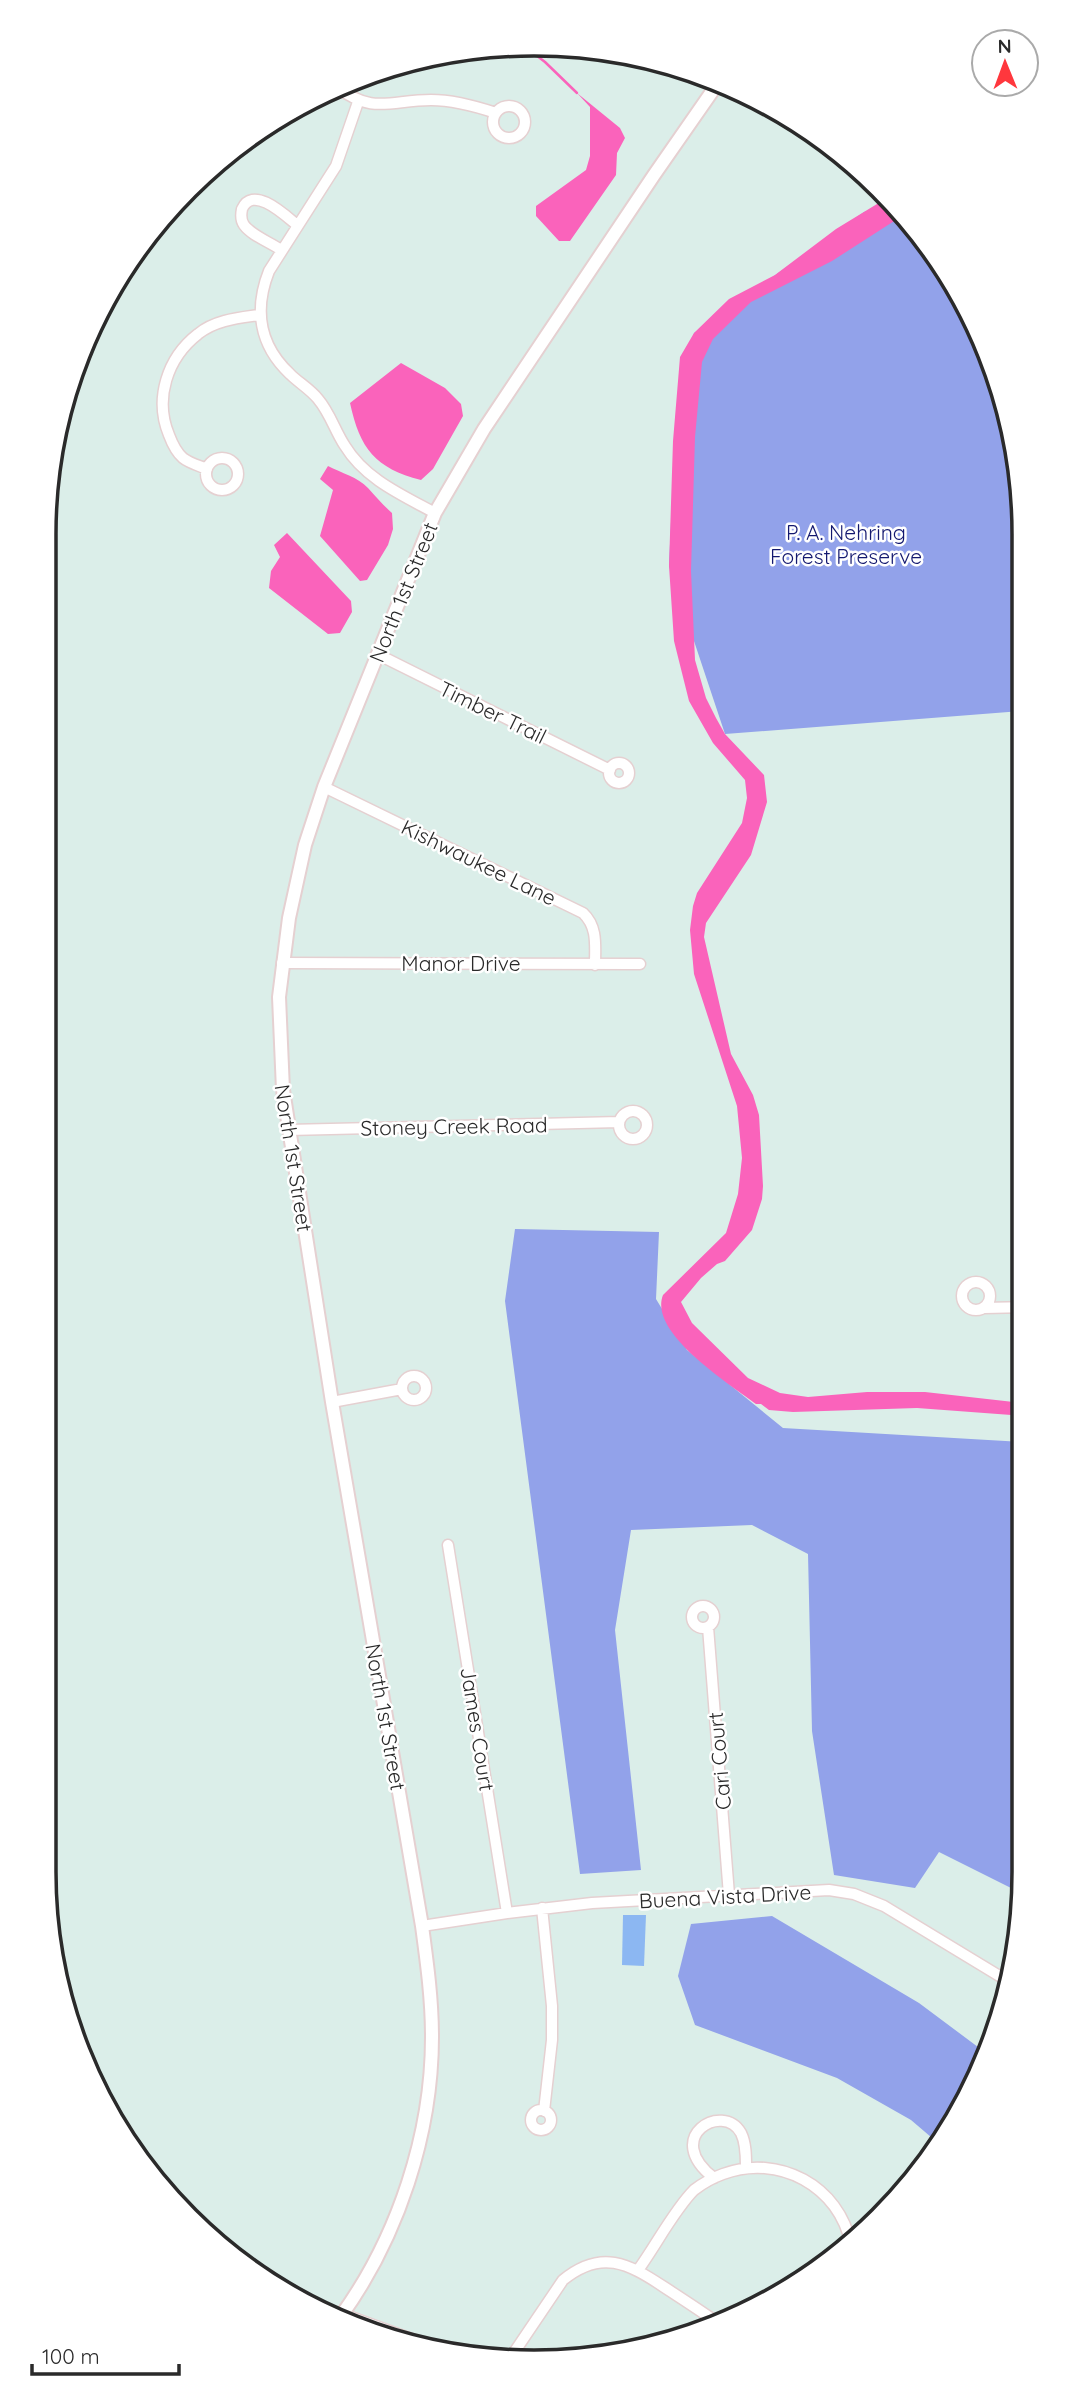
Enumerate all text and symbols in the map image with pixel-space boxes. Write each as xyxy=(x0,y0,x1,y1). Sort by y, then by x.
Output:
north arrow xyxy=(970,28,1040,98)
text: N xyxy=(998,34,1012,58)
street label: North 1st Street xyxy=(363,518,443,666)
park label: P. A. Nehring Forest Preserve xyxy=(770,519,922,569)
street label: Timber Trail xyxy=(435,675,551,749)
street label: Kishwaukee Lane xyxy=(397,813,561,911)
street label: Manor Drive xyxy=(401,950,521,976)
street label: North 1st Street xyxy=(270,1083,318,1233)
street label: Stoney Creek Road xyxy=(360,1111,548,1141)
street label: North 1st Street xyxy=(360,1642,412,1792)
street label: James Court xyxy=(455,1665,501,1793)
street label: Cari Court xyxy=(702,1711,736,1811)
street label: Buena Vista Drive xyxy=(638,1879,812,1913)
scale bar xyxy=(32,2332,178,2376)
text: 100 m xyxy=(42,2343,100,2369)

